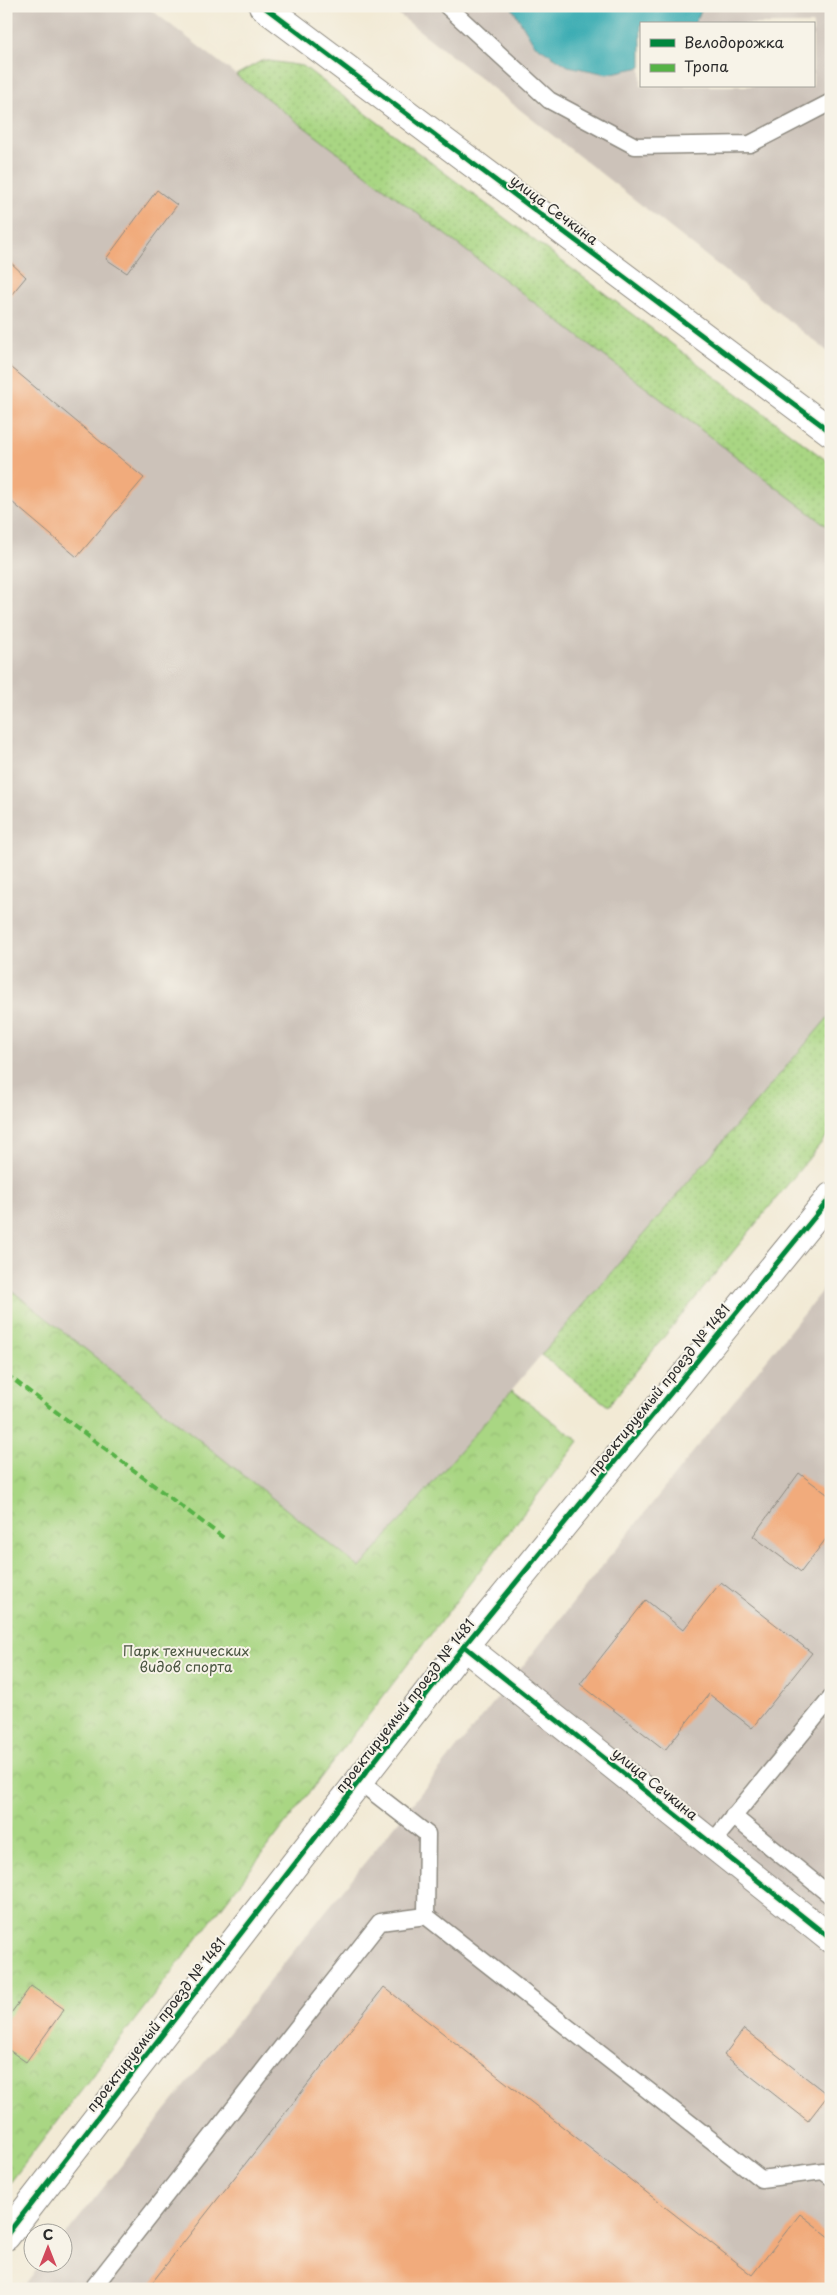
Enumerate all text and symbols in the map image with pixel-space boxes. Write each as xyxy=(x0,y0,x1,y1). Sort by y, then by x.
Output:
legend xyxy=(640,22,814,88)
text: Велодорожка xyxy=(684,30,785,53)
text: Тропа xyxy=(684,54,729,77)
street label: улица Сечкина xyxy=(506,170,603,250)
street label: проектируемый проезд № 1481 xyxy=(583,1299,735,1480)
street label: проектируемый проезд № 1481 xyxy=(330,1614,479,1797)
park label: Парк технических видов спорта xyxy=(123,1640,249,1677)
street label: улица Сечкина xyxy=(608,1742,703,1825)
street label: проектируемый проезд № 1481 xyxy=(81,1933,230,2116)
north arrow xyxy=(22,2222,72,2272)
text: С xyxy=(43,2224,53,2245)

